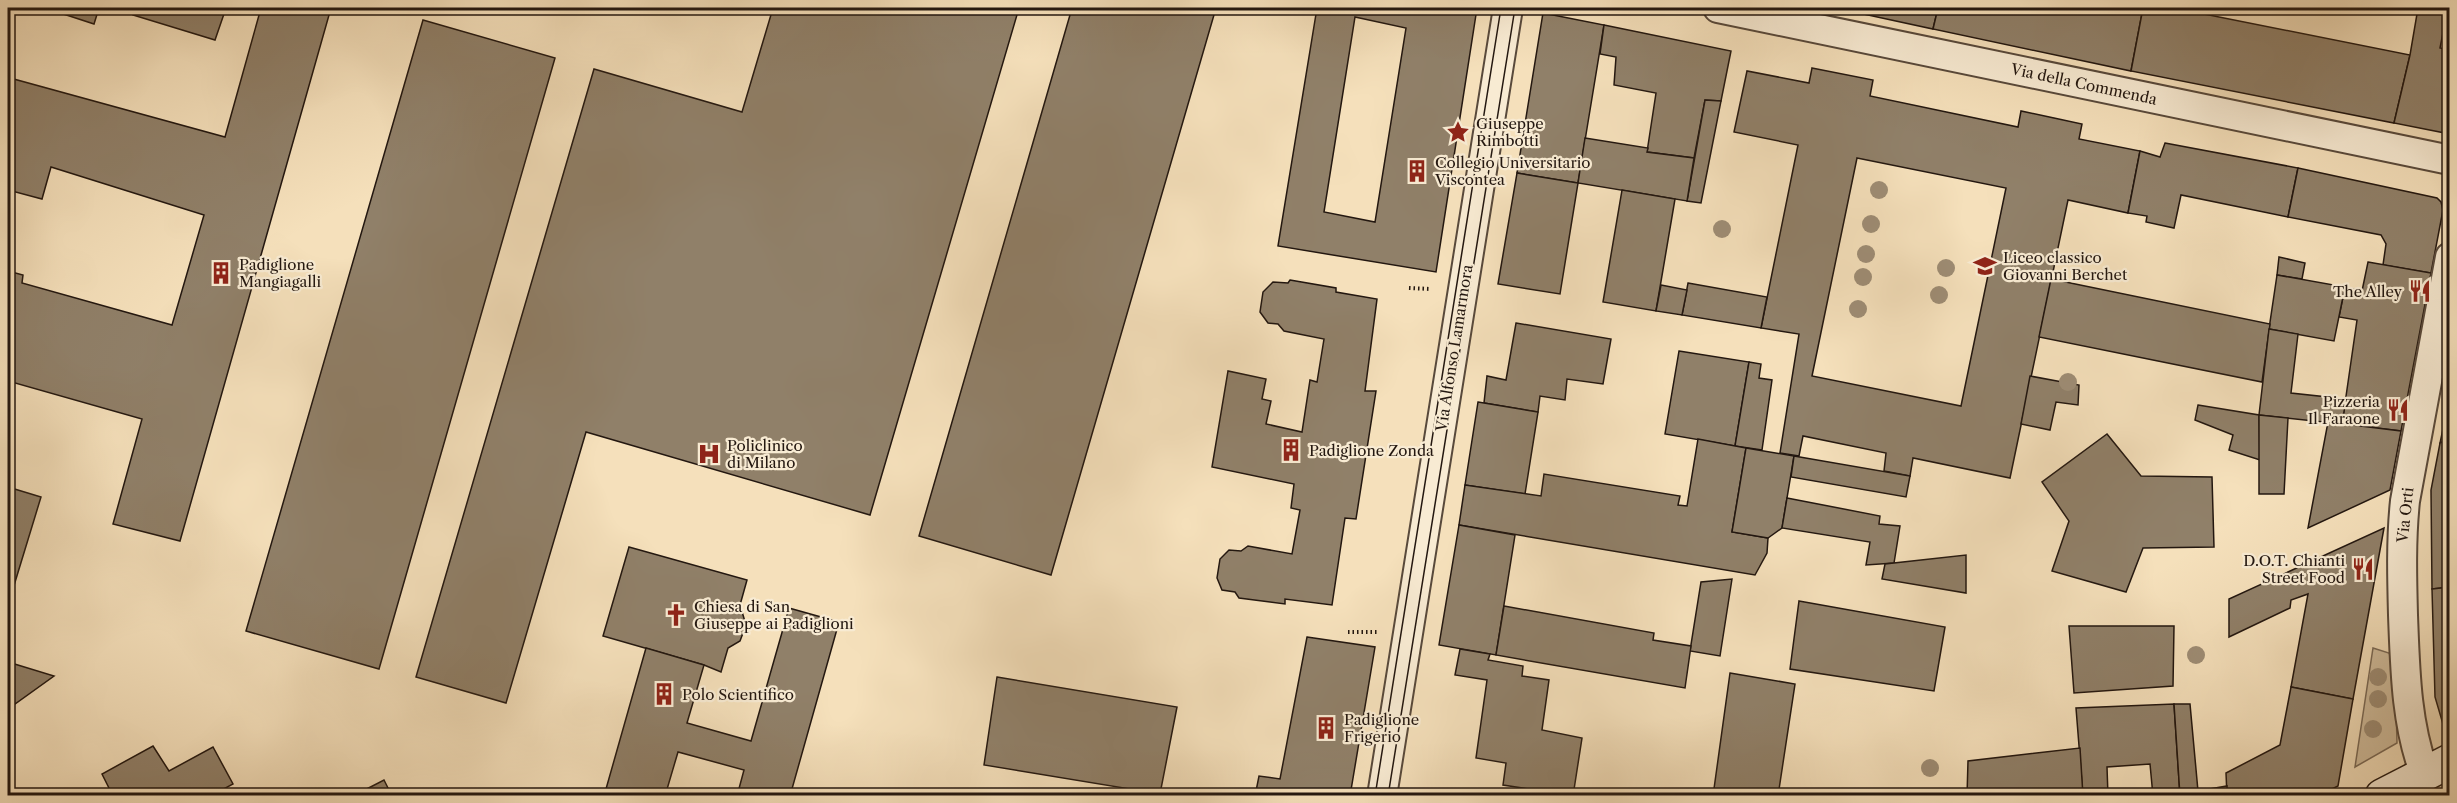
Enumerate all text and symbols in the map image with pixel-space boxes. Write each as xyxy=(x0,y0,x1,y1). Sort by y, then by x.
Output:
street label: Via della Commenda xyxy=(2008,59,2159,109)
place label: Giuseppe Rimbotti xyxy=(1476,114,1544,150)
place icon: Giuseppe Rimbotti xyxy=(1445,119,1471,145)
place label: Collegio Universitario Viscontea xyxy=(1434,153,1591,189)
building icon: Collegio Universitario Viscontea xyxy=(1404,158,1430,184)
place label: Liceo classico Giovanni Berchet xyxy=(2003,248,2128,284)
school or university icon: Liceo classico Giovanni Berchet xyxy=(1972,253,1998,279)
place label: Padiglione Mangiagalli xyxy=(239,255,321,291)
building icon: Padiglione Mangiagalli xyxy=(208,260,234,286)
street label: Via Alfonso Lamarmora xyxy=(1431,263,1477,434)
restaurant icon: The Alley xyxy=(2407,278,2433,304)
place label: The Alley xyxy=(2333,282,2403,301)
place label: Pizzeria Il Faraone xyxy=(2308,392,2380,428)
restaurant icon: Pizzeria Il Faraone xyxy=(2385,397,2411,423)
place label: Policlinico di Milano xyxy=(727,436,803,472)
building icon: Padiglione Zonda xyxy=(1278,437,1304,463)
hospital icon: Policlinico di Milano xyxy=(696,441,722,467)
place label: Padiglione Zonda xyxy=(1309,441,1434,460)
street label: Via Orti xyxy=(2393,486,2417,545)
place label: D.O.T. Chianti Street Food xyxy=(2243,551,2345,587)
restaurant icon: D.O.T. Chianti Street Food xyxy=(2350,556,2376,582)
place label: Chiesa di San Giuseppe ai Padiglioni xyxy=(694,597,854,633)
church icon: Chiesa di San Giuseppe ai Padiglioni xyxy=(663,602,689,628)
building icon: Polo Scientifico xyxy=(651,681,677,707)
place label: Polo Scientifico xyxy=(682,685,794,704)
place label: Padiglione Frigerio xyxy=(1344,710,1419,746)
building icon: Padiglione Frigerio xyxy=(1313,715,1339,741)

